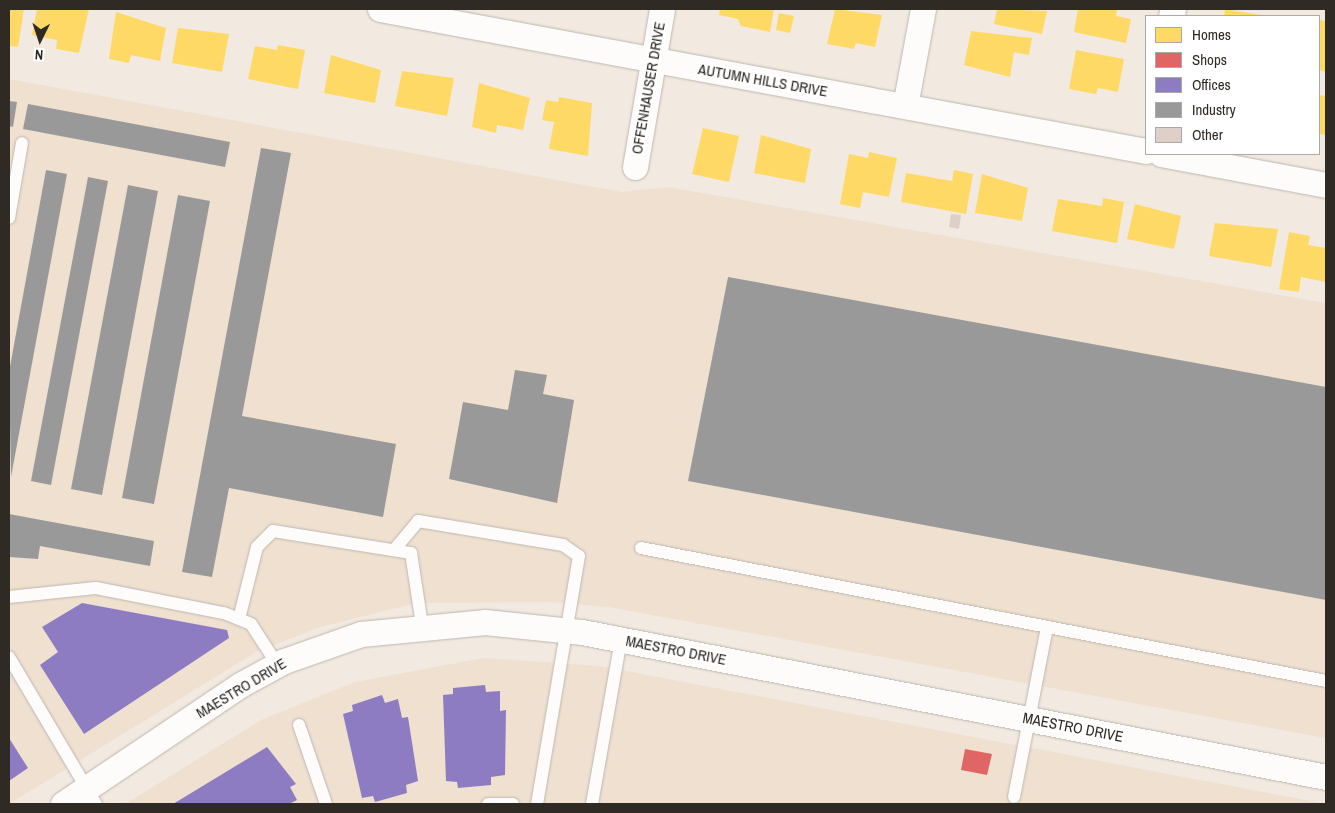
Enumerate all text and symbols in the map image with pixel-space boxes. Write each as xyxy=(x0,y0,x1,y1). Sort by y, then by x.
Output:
north arrow xyxy=(15,15,65,65)
legend xyxy=(1145,15,1320,155)
street label: OFFENHAUSER DRIVE xyxy=(628,20,668,156)
text: Homes xyxy=(1192,24,1231,45)
text: N xyxy=(34,46,44,64)
text: Shops xyxy=(1192,49,1227,70)
street label: AUTUMN HILLS DRIVE xyxy=(697,60,829,100)
text: Offices xyxy=(1192,74,1231,95)
text: Industry xyxy=(1192,99,1236,120)
text: Other xyxy=(1192,124,1223,145)
street label: MAESTRO DRIVE xyxy=(624,631,728,669)
street label: MAESTRO DRIVE xyxy=(193,654,289,722)
street label: MAESTRO DRIVE xyxy=(1021,708,1125,746)

